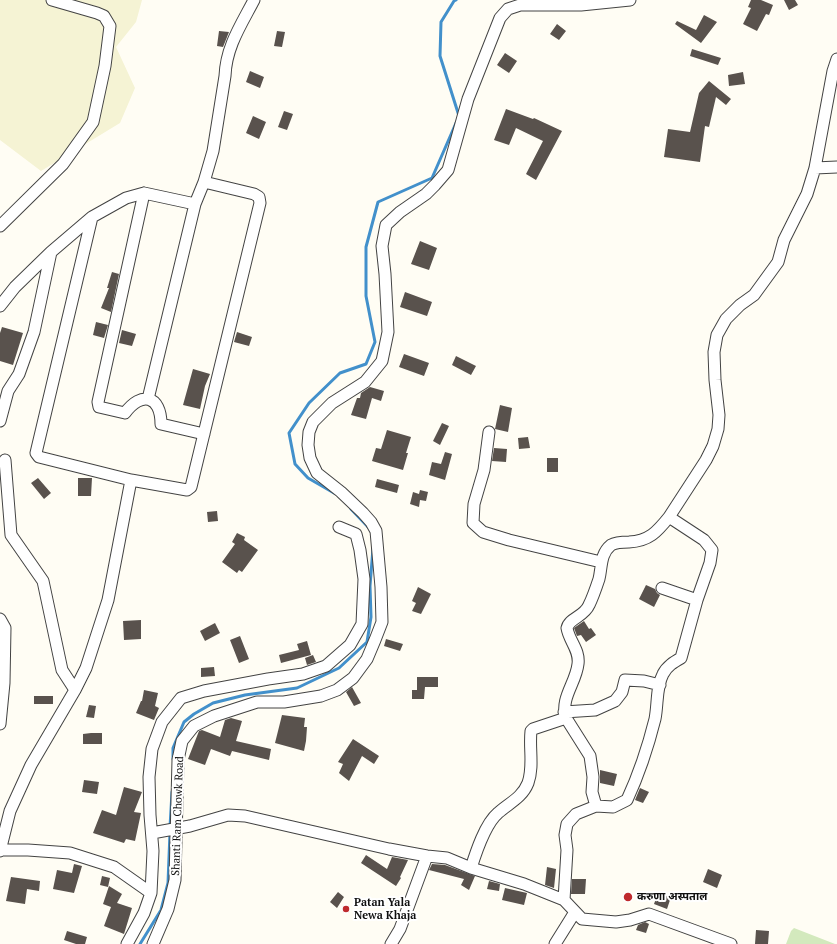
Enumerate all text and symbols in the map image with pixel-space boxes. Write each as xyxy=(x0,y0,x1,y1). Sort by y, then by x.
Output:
street label: Shanti Ram Chowk Road xyxy=(169,756,187,876)
place label: करुणा अस्पताल xyxy=(637,890,707,904)
marker: करुणा अस्पताल xyxy=(622,891,634,903)
place label: Patan Yala Newa Khaja xyxy=(354,896,416,922)
marker: Patan Yala Newa Khaja xyxy=(341,904,351,914)

